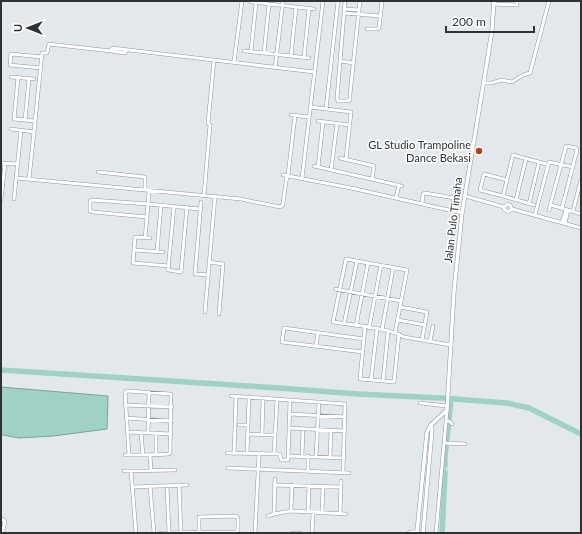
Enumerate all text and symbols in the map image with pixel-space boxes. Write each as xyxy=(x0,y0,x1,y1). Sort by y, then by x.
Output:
north arrow xyxy=(8,8,48,48)
scale bar xyxy=(446,8,534,34)
text: 200 m xyxy=(452,14,486,29)
text: U xyxy=(11,24,24,32)
place label: GL Studio Trampoline Dance Bekasi xyxy=(368,138,471,164)
marker: GL Studio Trampoline Dance Bekasi xyxy=(474,146,484,156)
street label: Jalan Pulo Timaha xyxy=(441,176,464,263)

